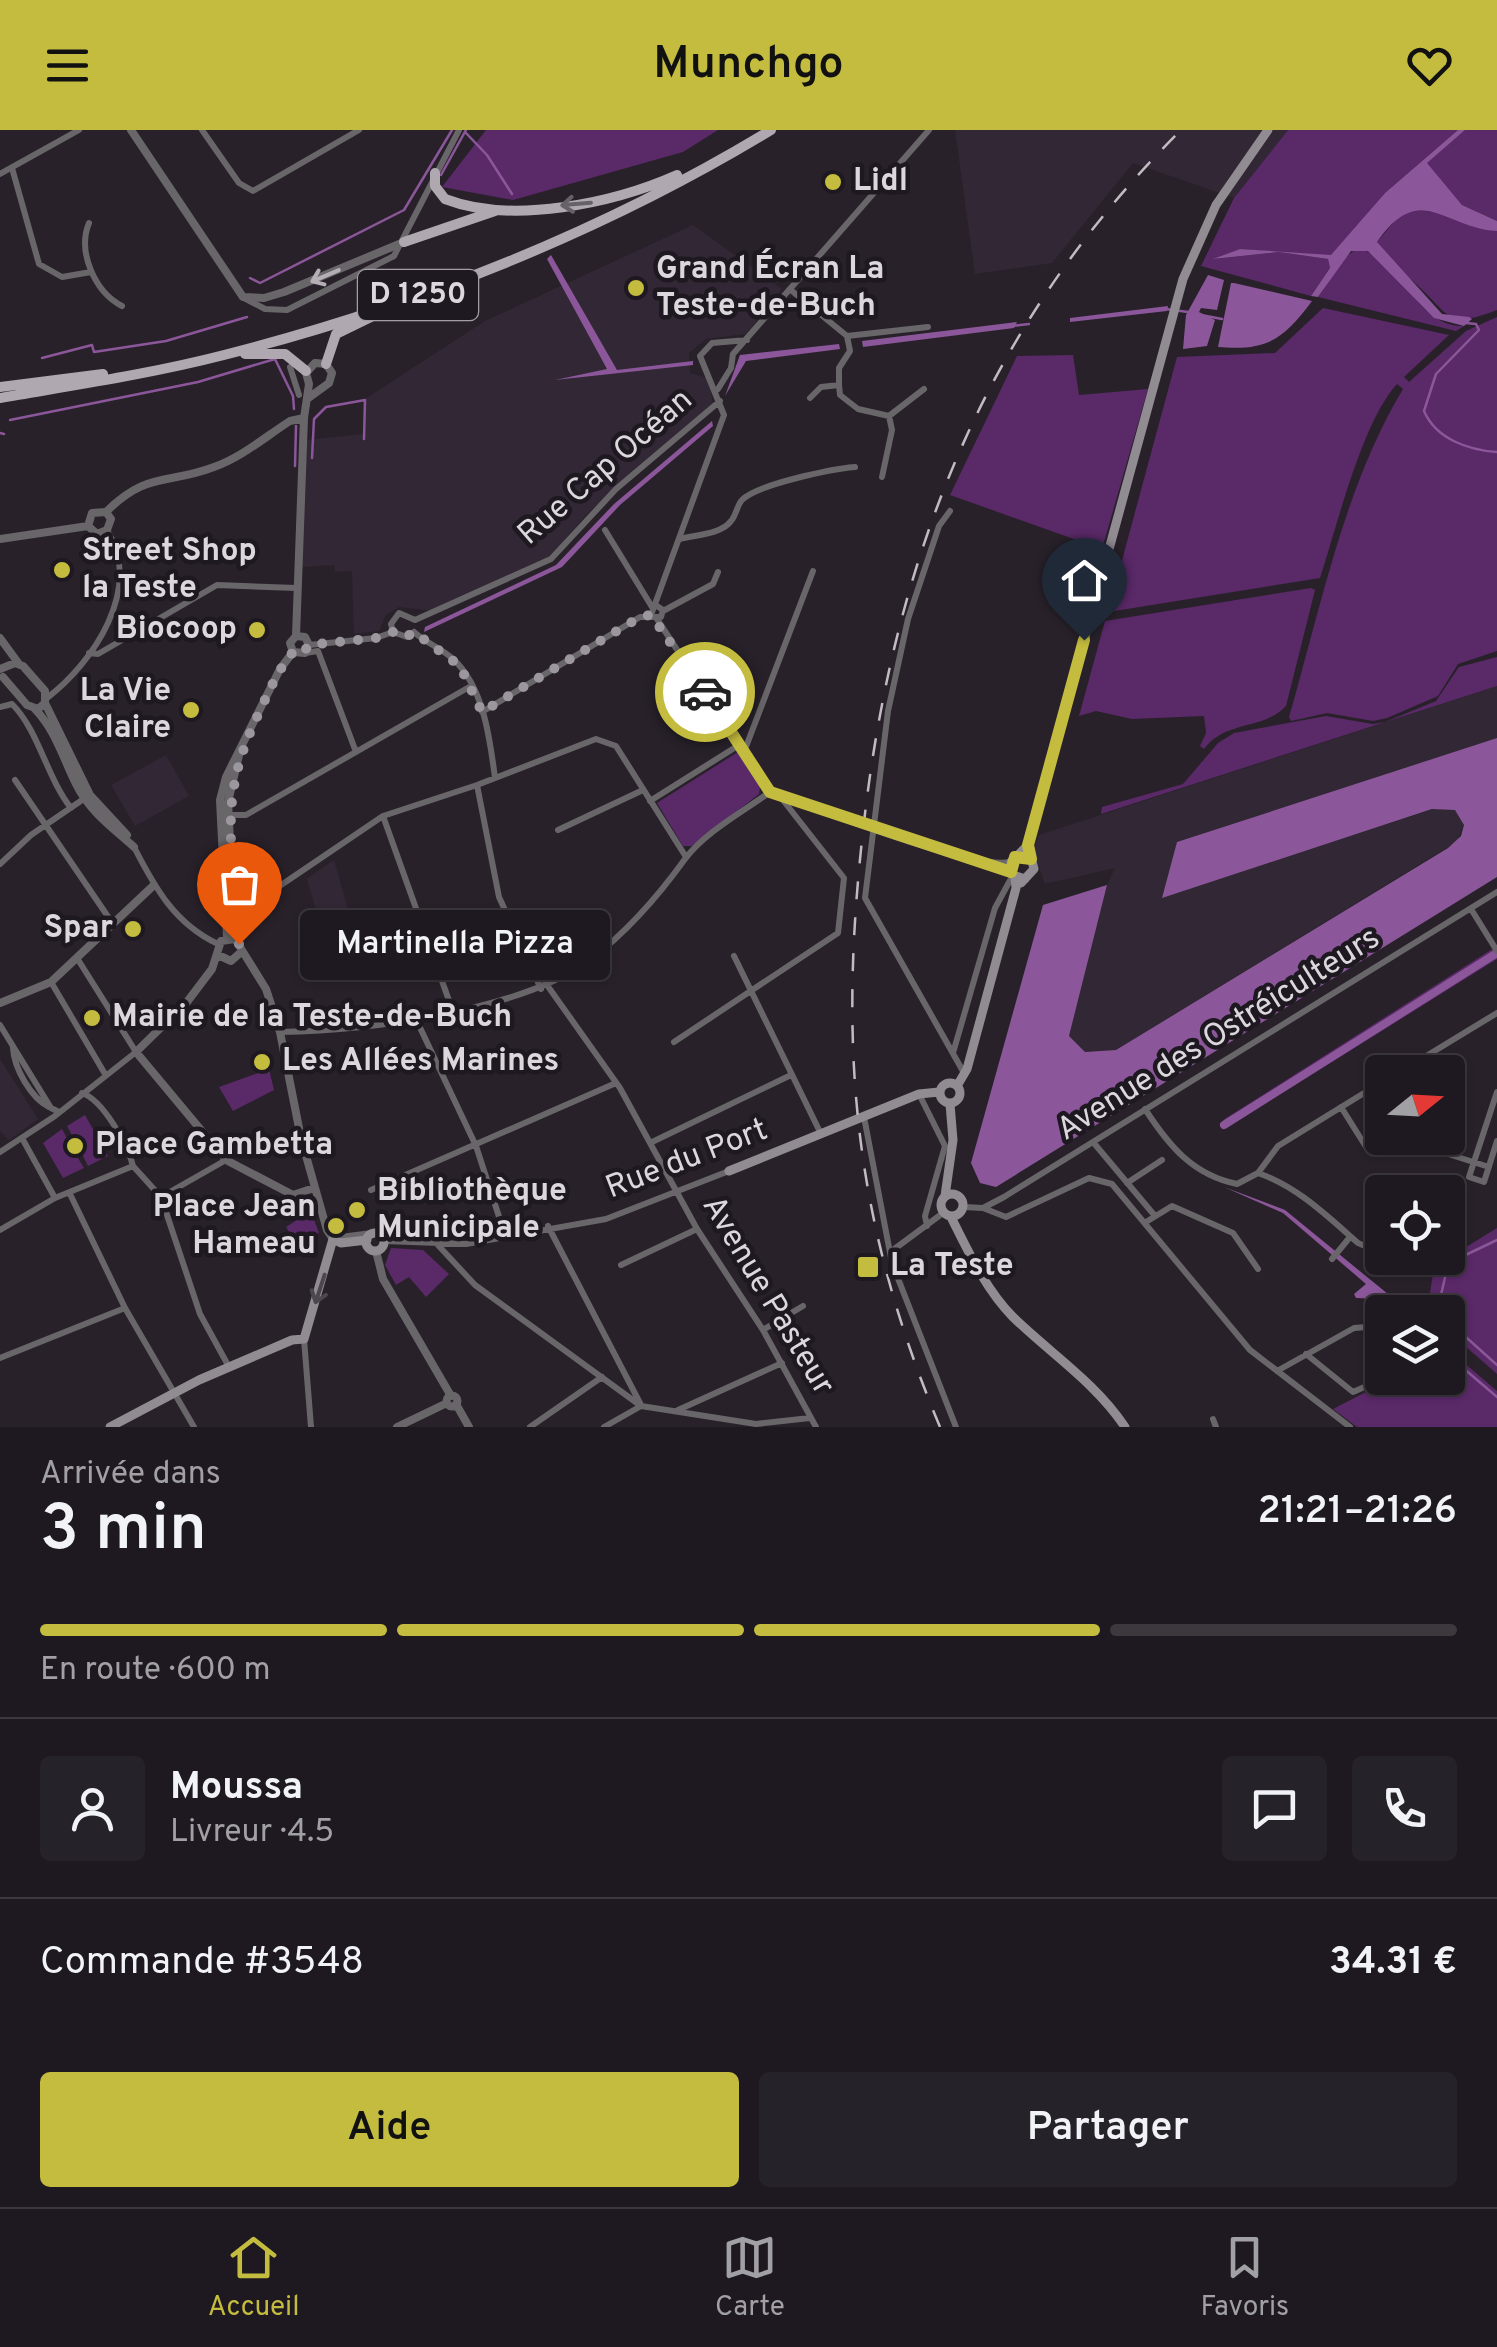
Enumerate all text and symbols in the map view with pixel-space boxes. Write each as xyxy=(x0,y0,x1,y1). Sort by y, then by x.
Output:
text: Munchgo xyxy=(653,37,844,94)
icon: menu xyxy=(40,38,95,93)
icon: heart xyxy=(1402,38,1457,93)
place label: Lidl xyxy=(853,162,908,202)
marker: Lidl xyxy=(822,171,844,193)
one-way arrow xyxy=(560,195,592,214)
place label: Grand Écran La Teste-de-Buch xyxy=(656,248,884,327)
one-way arrow xyxy=(310,268,341,286)
road number: D 1250 xyxy=(358,270,478,320)
marker: Grand Écran La Teste-de-Buch xyxy=(625,277,647,299)
street label: Rue Cap Océan xyxy=(510,381,702,555)
place label: Street Shop la Teste xyxy=(82,532,257,609)
pin xyxy=(1042,538,1127,641)
icon: home xyxy=(1057,553,1112,608)
marker: Street Shop la Teste xyxy=(51,559,73,581)
place label: Biocoop xyxy=(116,610,237,650)
marker: Biocoop xyxy=(246,619,268,641)
courier xyxy=(655,642,755,742)
icon: car xyxy=(678,665,733,720)
place label: La Vie Claire xyxy=(80,672,171,749)
marker: La Vie Claire xyxy=(180,699,202,721)
pin xyxy=(197,842,282,945)
icon: bag xyxy=(212,857,267,912)
place label: Spar xyxy=(43,909,113,949)
callout: Martinella Pizza xyxy=(299,909,609,979)
marker: Spar xyxy=(122,918,144,940)
street label: Avenue des Ostréiculteurs xyxy=(1050,919,1388,1151)
text: Martinella Pizza xyxy=(336,925,574,965)
place label: Mairie de la Teste-de-Buch xyxy=(112,998,512,1038)
marker: Mairie de la Teste-de-Buch xyxy=(81,1007,103,1029)
place label: Les Allées Marines xyxy=(282,1042,559,1082)
marker: Les Allées Marines xyxy=(251,1051,273,1073)
north arrow xyxy=(1365,1055,1465,1155)
map controls xyxy=(1365,1055,1465,1395)
street label: Rue du Port xyxy=(601,1111,773,1209)
place label: Place Gambetta xyxy=(95,1126,333,1166)
marker: Place Gambetta xyxy=(64,1135,86,1157)
place label: Bibliothèque Municipale xyxy=(377,1172,567,1249)
button: locate xyxy=(1365,1175,1465,1275)
place label: Place Jean Hameau xyxy=(153,1188,316,1265)
street label: Avenue Pasteur xyxy=(692,1189,842,1403)
marker: Bibliothèque Municipale xyxy=(346,1199,368,1221)
marker: Place Jean Hameau xyxy=(325,1215,347,1237)
place label: La Teste xyxy=(890,1247,1014,1287)
marker: La Teste xyxy=(855,1254,881,1280)
one-way arrow xyxy=(309,1273,327,1304)
button: layers xyxy=(1365,1295,1465,1395)
text: Arrivée dans xyxy=(40,1455,221,1495)
text: 21:21–21:26 xyxy=(1257,1488,1457,1537)
text: 3 min xyxy=(40,1491,207,1573)
text: En route · 600 m xyxy=(40,1651,271,1691)
button: person xyxy=(40,1756,145,1861)
button: chat xyxy=(1222,1756,1327,1861)
button: phone xyxy=(1352,1756,1457,1861)
text: Moussa xyxy=(170,1764,303,1813)
text: Livreur · 4.5 xyxy=(170,1813,334,1853)
text: Commande #3548 xyxy=(40,1939,364,1988)
text: 34.31 € xyxy=(1329,1939,1457,1988)
button: Aide xyxy=(40,2072,739,2187)
button: Partager xyxy=(759,2072,1457,2187)
tab: Accueil xyxy=(208,2230,300,2326)
tab: Carte xyxy=(715,2230,785,2326)
tab: Favoris xyxy=(1200,2230,1289,2326)

